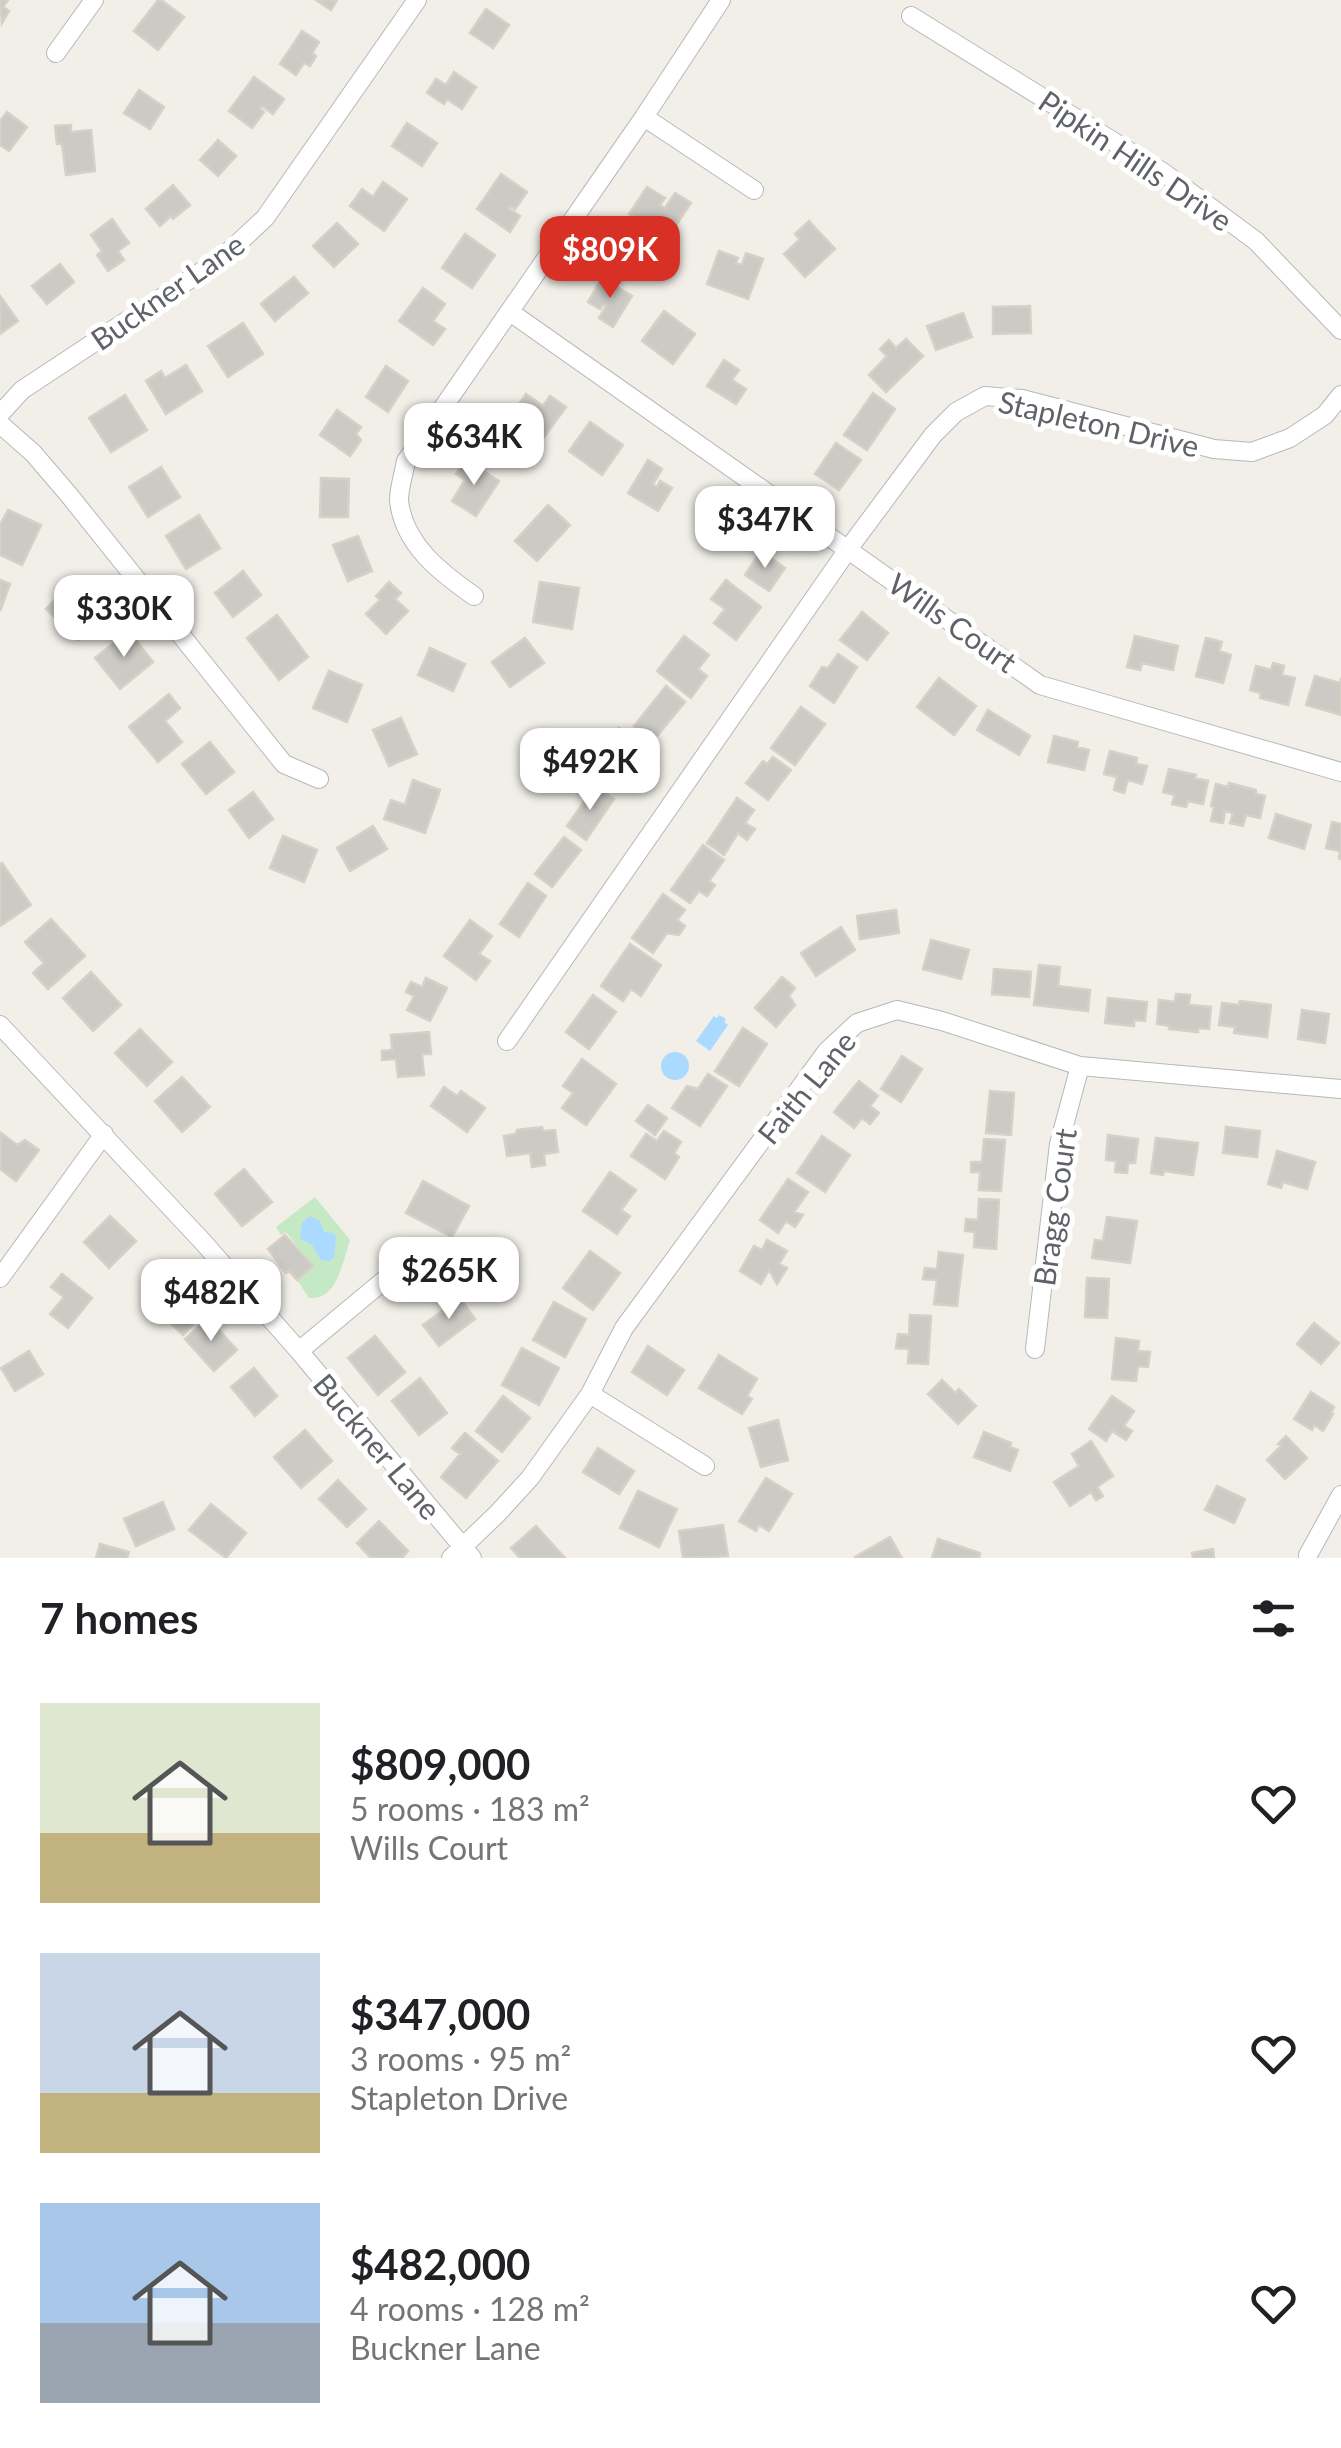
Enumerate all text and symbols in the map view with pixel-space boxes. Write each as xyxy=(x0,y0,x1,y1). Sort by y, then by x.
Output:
street label: Pipkin Hills Drive xyxy=(1033,82,1239,238)
pin: $809K xyxy=(540,216,680,301)
street label: Buckner Lane xyxy=(83,225,251,357)
text: $809K xyxy=(562,229,658,268)
street label: Stapleton Drive xyxy=(995,382,1203,464)
pin: $634K xyxy=(404,403,544,488)
text: $634K xyxy=(426,416,522,455)
pin: $347K xyxy=(695,486,835,571)
text: $347K xyxy=(717,499,813,538)
street label: Wills Court xyxy=(882,565,1024,679)
pin: $330K xyxy=(54,575,194,660)
text: $330K xyxy=(76,588,172,627)
pin: $492K xyxy=(520,728,660,813)
text: $492K xyxy=(542,741,638,780)
street label: Faith Lane xyxy=(750,1023,862,1151)
street label: Bragg Court xyxy=(1025,1126,1083,1288)
pin: $265K xyxy=(379,1237,519,1322)
text: $265K xyxy=(401,1250,497,1289)
pin: $482K xyxy=(141,1259,281,1344)
text: $482K xyxy=(163,1272,259,1311)
street label: Buckner Lane xyxy=(307,1366,449,1526)
icon: filters xyxy=(1246,1591,1301,1646)
text: 7 homes xyxy=(40,1593,198,1643)
text: $809,000 xyxy=(350,1739,530,1789)
icon: home xyxy=(120,1743,240,1863)
icon: heart xyxy=(1246,1776,1301,1831)
text: 5 rooms · 183 m² xyxy=(350,1789,590,1828)
text: Wills Court xyxy=(350,1828,508,1867)
text: $347,000 xyxy=(350,1989,530,2039)
icon: home xyxy=(120,1993,240,2113)
icon: heart xyxy=(1246,2026,1301,2081)
text: 3 rooms · 95 m² xyxy=(350,2039,571,2078)
text: Stapleton Drive xyxy=(350,2078,568,2117)
text: $482,000 xyxy=(350,2239,530,2289)
icon: home xyxy=(120,2243,240,2363)
icon: heart xyxy=(1246,2276,1301,2331)
text: 4 rooms · 128 m² xyxy=(350,2289,590,2328)
text: Buckner Lane xyxy=(350,2328,541,2367)

